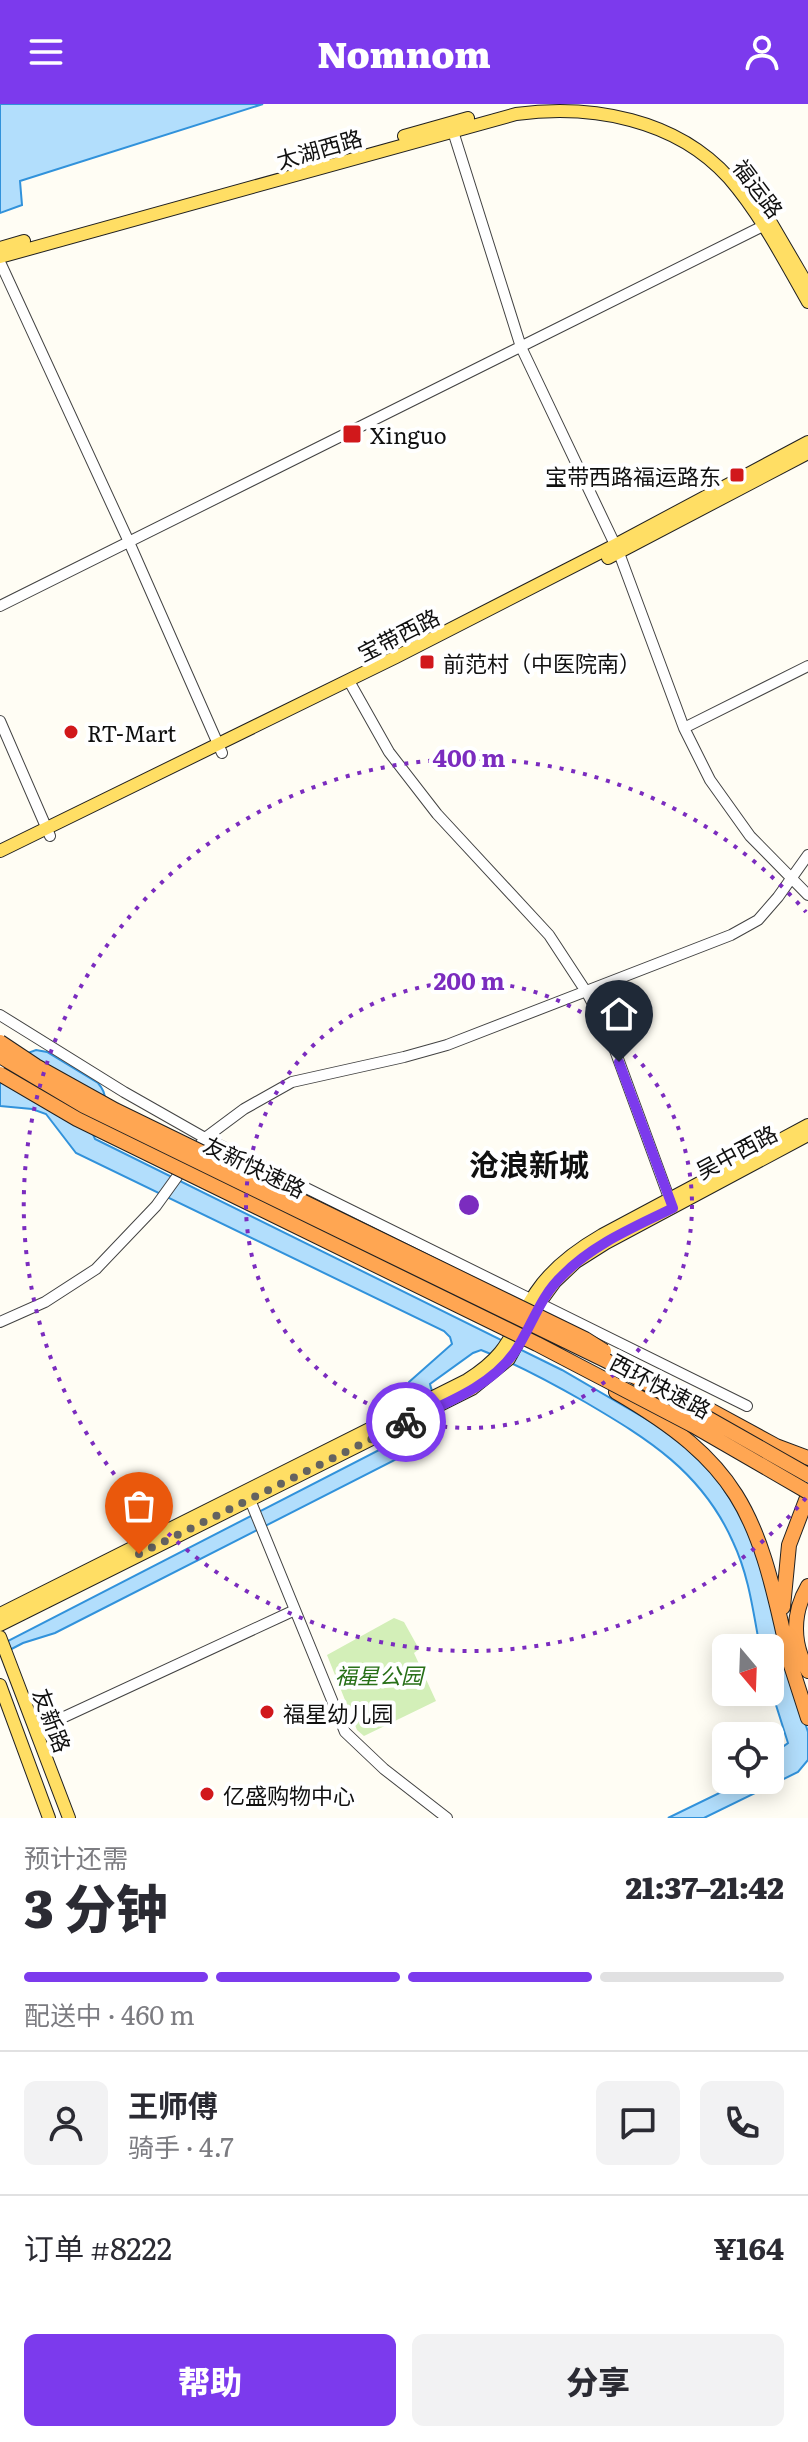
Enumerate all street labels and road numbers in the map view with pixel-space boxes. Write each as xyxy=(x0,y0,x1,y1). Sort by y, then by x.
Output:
street label: 太湖西路 xyxy=(272,120,366,176)
street label: 福运路 xyxy=(726,152,792,224)
street label: 宝带西路 xyxy=(351,599,445,669)
street label: 吴中西路 xyxy=(689,1116,783,1186)
street label: 友新快速路 xyxy=(198,1127,312,1205)
street label: 西环快速路 xyxy=(605,1345,717,1425)
street label: 友新路 xyxy=(26,1683,80,1757)

